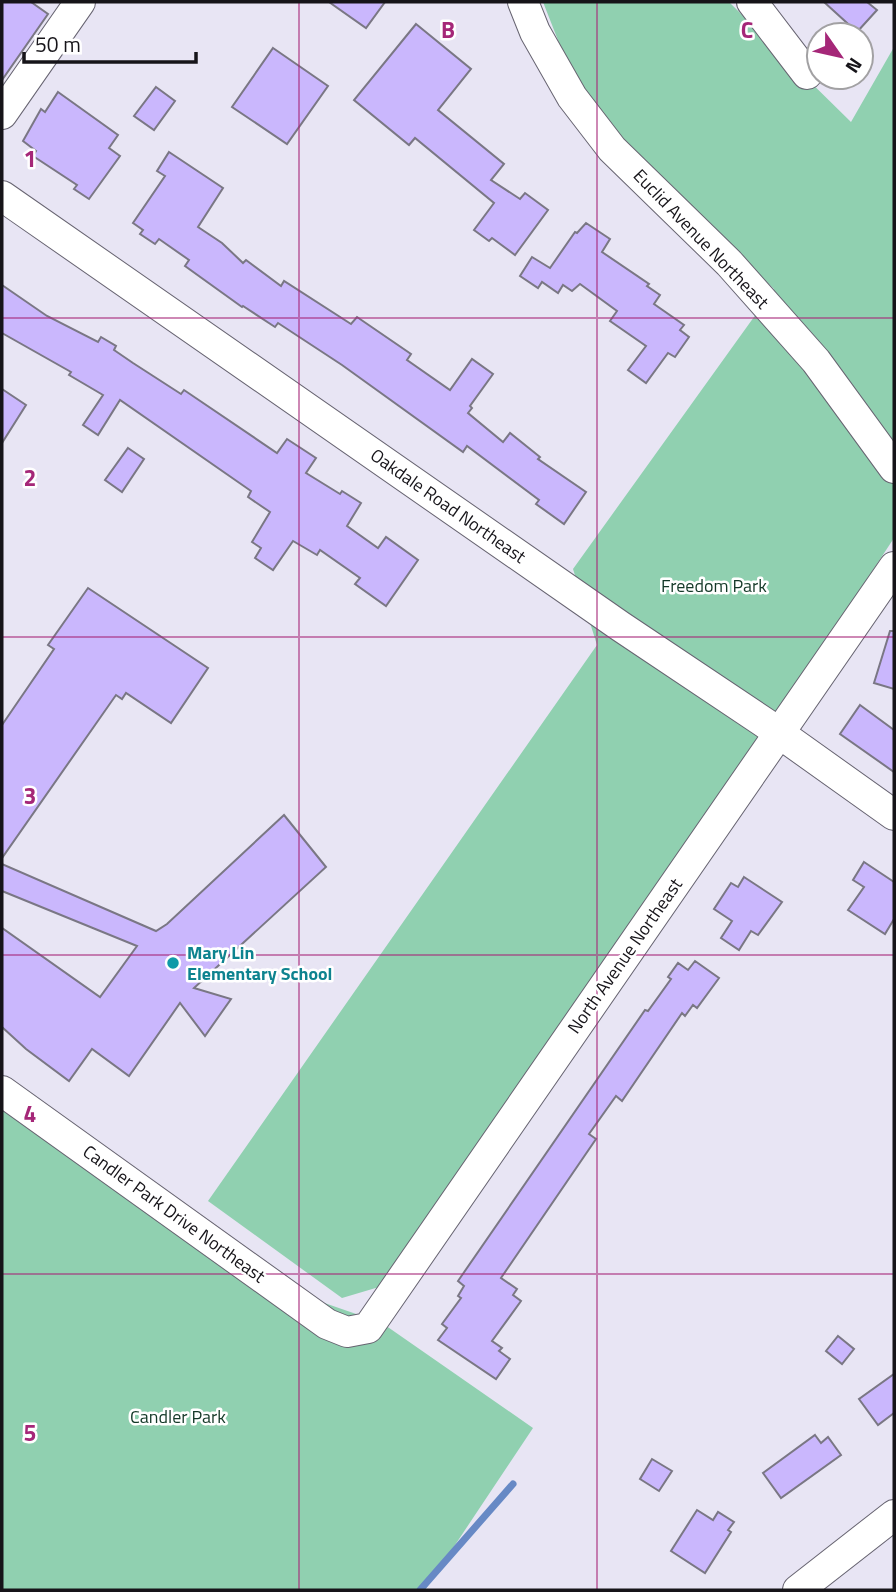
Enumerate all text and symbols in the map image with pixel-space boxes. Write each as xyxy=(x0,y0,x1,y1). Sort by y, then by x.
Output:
text: B xyxy=(441,12,455,47)
text: C xyxy=(741,12,753,47)
scale bar xyxy=(24,21,196,65)
north arrow xyxy=(805,21,875,91)
text: 50 m xyxy=(35,28,81,60)
text: N xyxy=(839,52,870,79)
text: 1 xyxy=(24,141,36,176)
street label: Euclid Avenue Northeast xyxy=(627,162,776,315)
street label: Oakdale Road Northeast xyxy=(365,442,532,570)
text: 2 xyxy=(24,460,36,495)
park label: Freedom Park xyxy=(661,572,767,599)
text: 3 xyxy=(24,778,36,813)
street label: North Avenue Northeast xyxy=(561,872,689,1039)
place label: Mary Lin Elementary School xyxy=(187,939,332,987)
marker: Mary Lin Elementary School xyxy=(165,955,181,971)
text: 4 xyxy=(24,1096,36,1131)
street label: Candler Park Drive Northeast xyxy=(77,1138,272,1290)
park label: Candler Park xyxy=(130,1403,226,1430)
text: 5 xyxy=(24,1415,36,1450)

